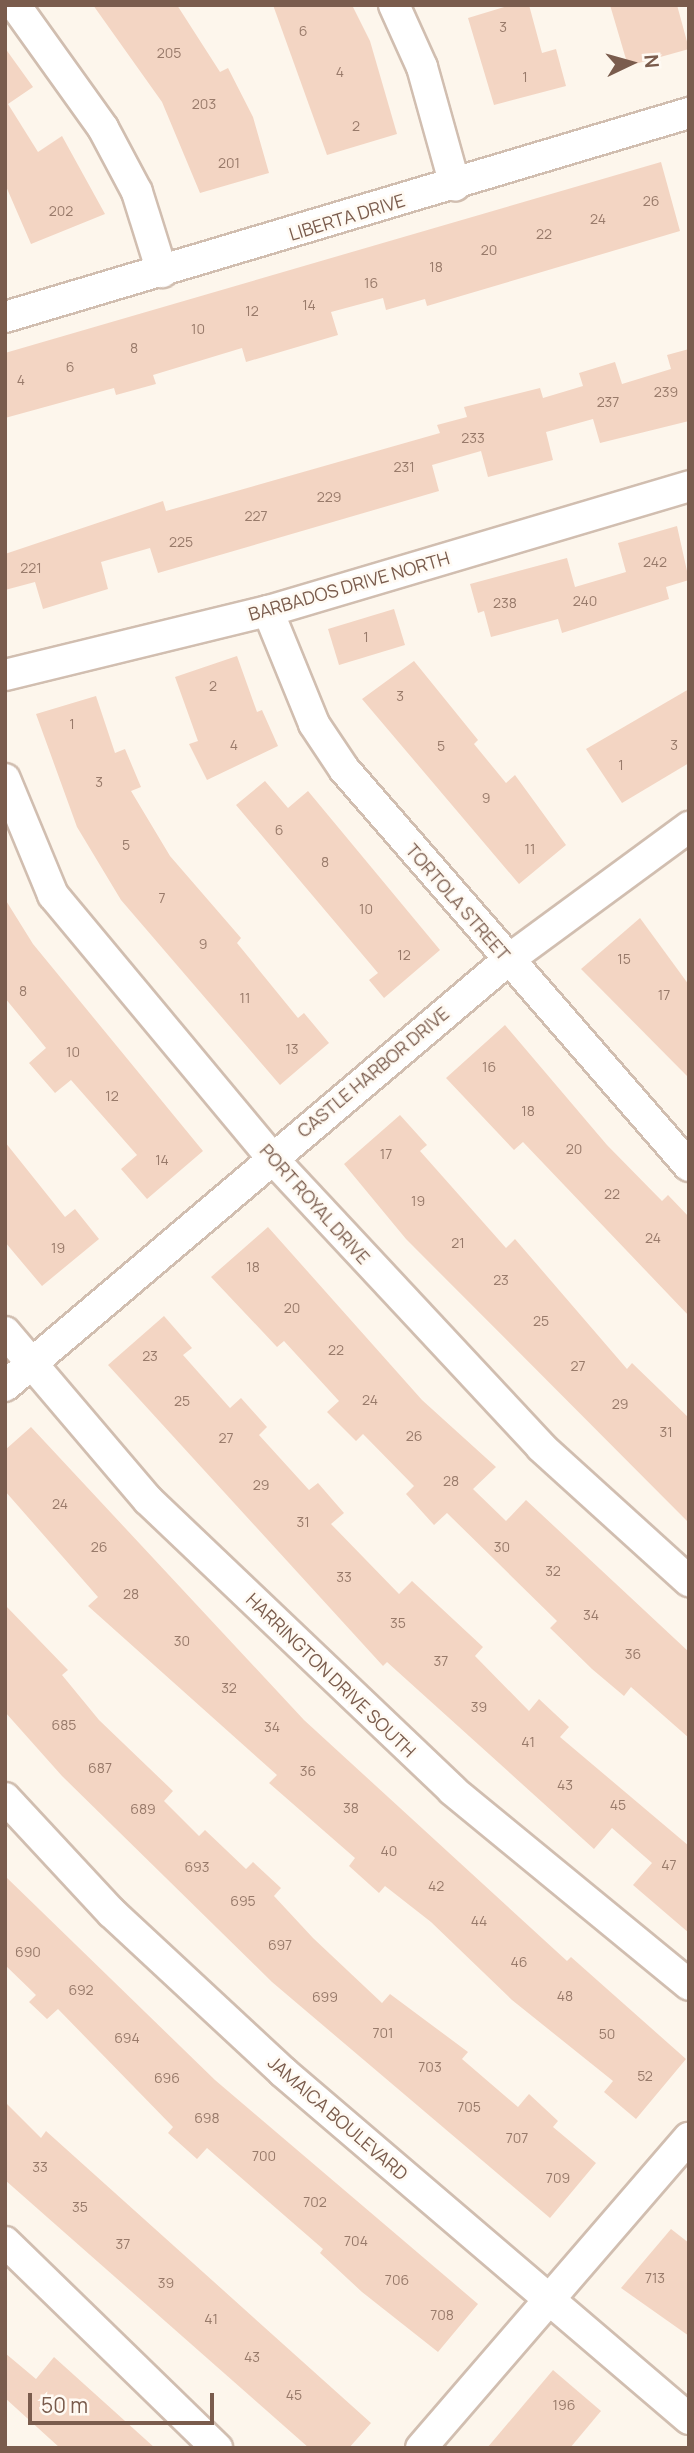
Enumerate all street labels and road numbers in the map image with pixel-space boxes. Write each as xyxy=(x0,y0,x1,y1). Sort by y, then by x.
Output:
street label: LIBERTA DRIVE xyxy=(286,189,408,245)
street label: BARBADOS DRIVE NORTH xyxy=(246,547,452,625)
street label: TORTOLA STREET xyxy=(401,839,515,965)
street label: CASTLE HARBOR DRIVE xyxy=(293,1002,453,1142)
street label: PORT ROYAL DRIVE xyxy=(255,1139,375,1269)
street label: HARRINGTON DRIVE SOUTH xyxy=(242,1588,420,1762)
street label: JAMAICA BOULEVARD xyxy=(264,2051,412,2185)

